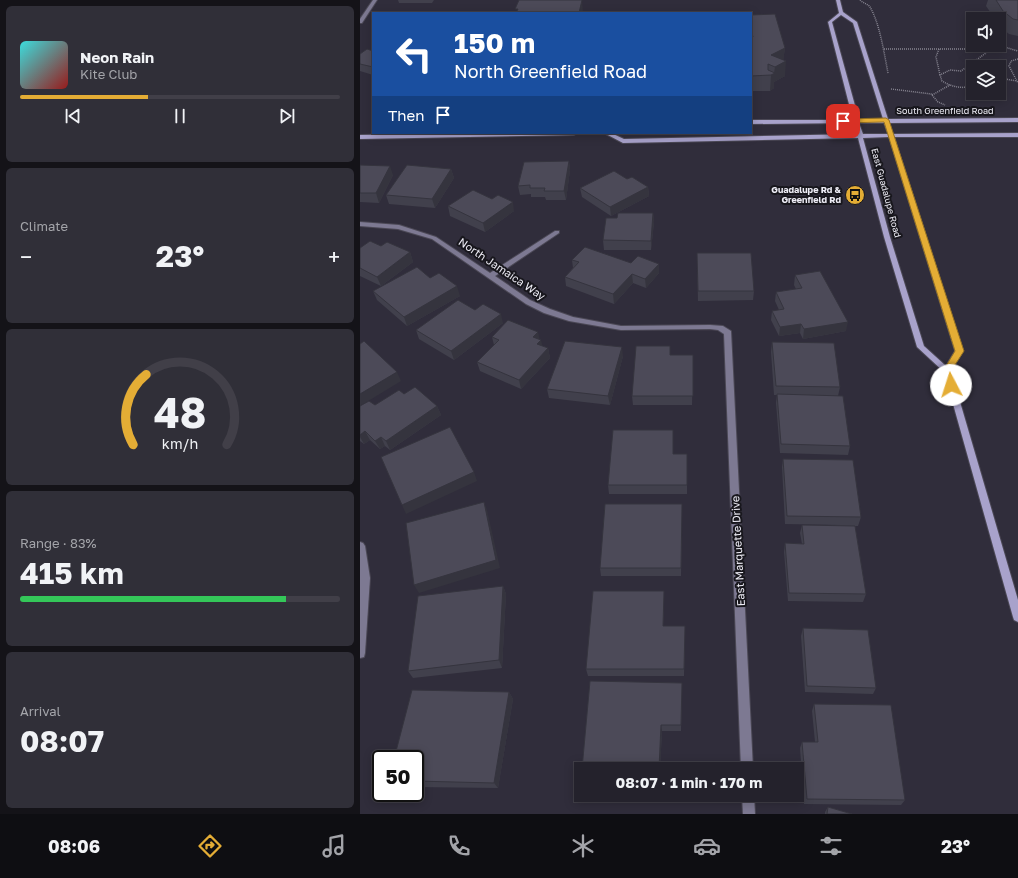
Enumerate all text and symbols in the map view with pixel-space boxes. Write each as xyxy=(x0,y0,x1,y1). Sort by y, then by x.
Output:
map controls xyxy=(966,12,1006,100)
button: sound xyxy=(966,12,1006,52)
text: 150 m xyxy=(454,26,535,59)
icon: left xyxy=(388,28,440,80)
text: Neon Rain xyxy=(80,48,154,66)
text: North Greenfield Road xyxy=(454,60,647,82)
button: layers xyxy=(966,60,1006,100)
text: Kite Club xyxy=(80,66,137,82)
icon: arrive xyxy=(432,104,454,126)
pin xyxy=(826,104,860,138)
icon: previous xyxy=(62,105,84,127)
icon: pause xyxy=(169,105,191,127)
icon: next xyxy=(276,105,298,127)
street label: South Greenfield Road xyxy=(896,105,994,116)
text: Then xyxy=(388,106,424,124)
icon: arrive xyxy=(832,110,854,132)
street label: East Guadalupe Road xyxy=(869,147,904,239)
place label: Guadalupe Rd & Greenfield Rd xyxy=(771,184,842,205)
bus stop icon: Guadalupe Rd & Greenfield Rd xyxy=(844,184,866,206)
text: Climate xyxy=(20,218,68,234)
street label: North Jamaica Way xyxy=(456,235,548,302)
text: 23° xyxy=(156,238,204,274)
text: − xyxy=(20,243,32,270)
text: + xyxy=(328,243,340,270)
position arrow xyxy=(930,364,972,406)
text: 48 xyxy=(154,387,206,437)
text: km/h xyxy=(162,435,198,452)
street label: East Marquette Drive xyxy=(728,495,747,607)
text: Range · 83% xyxy=(20,535,96,551)
text: 415 km xyxy=(20,555,124,591)
text: Arrival xyxy=(20,703,61,719)
text: 08:07 xyxy=(20,723,104,759)
speed limit sign: 50 xyxy=(372,750,424,802)
text: 08:07 · 1 min · 170 m xyxy=(616,773,763,791)
icon: directions xyxy=(196,832,224,860)
icon: music xyxy=(320,832,348,860)
icon: phone xyxy=(445,832,473,860)
icon: climate xyxy=(569,832,597,860)
icon: car xyxy=(693,832,721,860)
icon: filters xyxy=(817,832,845,860)
text: 08:06 xyxy=(48,835,100,857)
text: 23° xyxy=(941,835,970,857)

